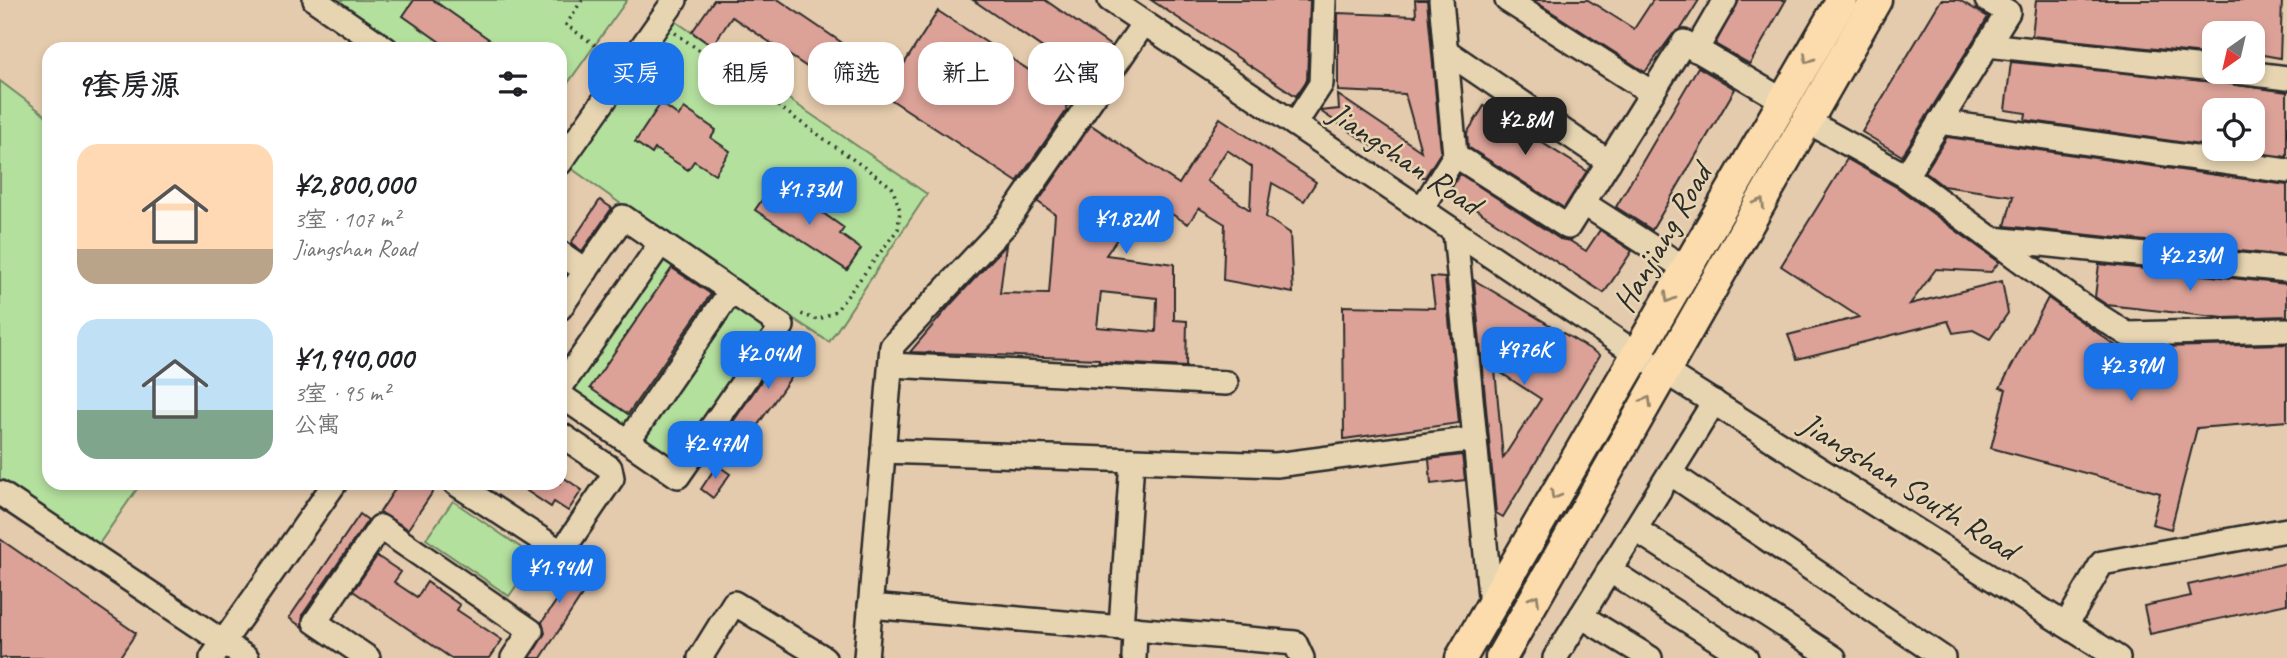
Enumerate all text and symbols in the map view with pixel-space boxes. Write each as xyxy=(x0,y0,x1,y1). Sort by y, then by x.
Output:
north arrow xyxy=(2202,21,2264,84)
map controls xyxy=(2202,21,2265,161)
chip: 买房 xyxy=(588,42,684,105)
chip: 租房 xyxy=(698,42,794,105)
chip: 筛选 xyxy=(808,42,904,105)
chip: 新上 xyxy=(918,42,1014,105)
chip: 公寓 xyxy=(1028,42,1124,105)
one-way arrow xyxy=(1803,52,1816,64)
icon: filters xyxy=(494,65,532,103)
text: 9套房源 xyxy=(77,66,180,104)
street label: Jiangshan Road xyxy=(1319,91,1493,227)
pin: ¥2.8M xyxy=(1476,97,1574,157)
button: locate xyxy=(2202,98,2265,161)
text: ¥2.8M xyxy=(1499,105,1551,134)
street label: Hanjiang Road xyxy=(1603,152,1724,320)
text: ¥2,800,000 xyxy=(294,165,414,203)
pin: ¥1.73M xyxy=(752,168,866,227)
icon: home xyxy=(133,172,217,256)
text: ¥1.73M xyxy=(778,175,840,204)
pin: ¥1.82M xyxy=(1069,196,1183,256)
one-way arrow xyxy=(1751,198,1764,211)
text: ¥1.82M xyxy=(1095,204,1157,233)
text: 3室 · 107 m² xyxy=(294,205,400,234)
pin: ¥2.23M xyxy=(2133,233,2247,293)
text: Jiangshan Road xyxy=(294,234,416,263)
text: ¥2.23M xyxy=(2159,241,2221,270)
one-way arrow xyxy=(1664,291,1677,303)
pin: ¥976K xyxy=(1475,328,1573,387)
pin: ¥2.04M xyxy=(711,332,825,391)
text: ¥976K xyxy=(1497,335,1551,364)
text: ¥1,940,000 xyxy=(294,339,414,377)
text: ¥2.04M xyxy=(737,339,799,368)
pin: ¥2.39M xyxy=(2074,344,2188,403)
icon: home xyxy=(133,347,217,431)
text: ¥2.39M xyxy=(2100,351,2162,380)
text: 3室 · 95 m² xyxy=(294,379,389,408)
one-way arrow xyxy=(1639,395,1652,408)
street label: Jiangshan South Road xyxy=(1791,401,2030,572)
text: 公寓 xyxy=(294,410,340,439)
pin: ¥2.47M xyxy=(658,421,772,481)
text: ¥2.47M xyxy=(684,429,746,458)
one-way arrow xyxy=(1550,488,1563,500)
pin: ¥1.94M xyxy=(502,546,616,605)
text: ¥1.94M xyxy=(528,553,590,582)
one-way arrow xyxy=(1527,593,1540,606)

